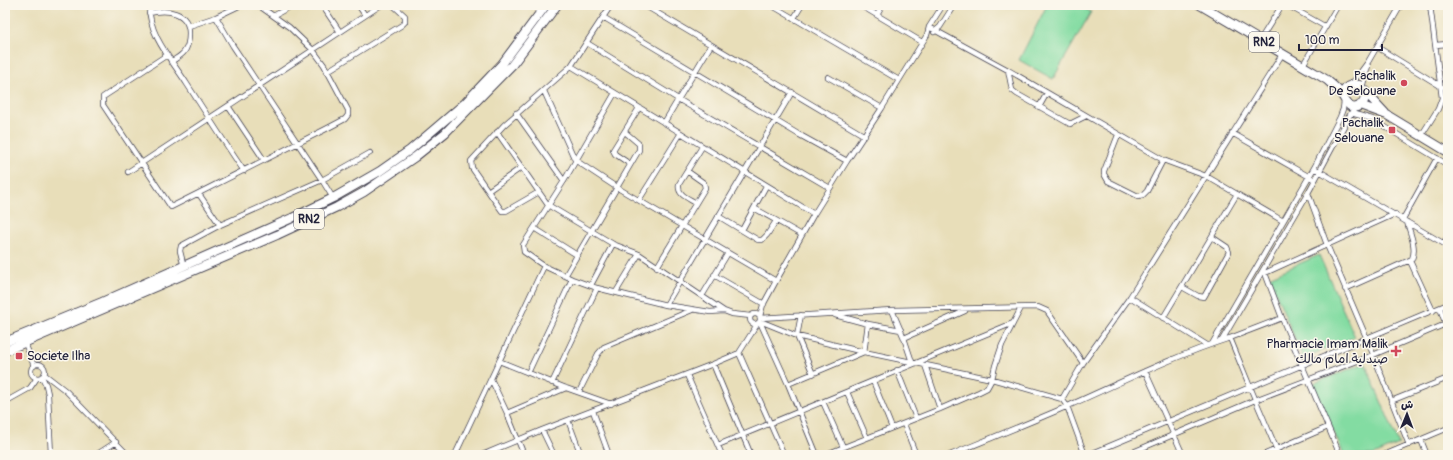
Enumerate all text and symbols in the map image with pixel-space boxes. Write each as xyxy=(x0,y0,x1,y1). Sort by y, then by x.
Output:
scale bar xyxy=(1299,26,1382,52)
road number: RN2 xyxy=(1249,32,1279,52)
text: 100 m xyxy=(1305,33,1340,48)
place label: Pachalik De Selouane xyxy=(1329,68,1397,99)
marker: Pachalik De Selouane xyxy=(1399,78,1409,88)
place label: Pachalik Selouane xyxy=(1334,115,1385,146)
marker: Pachalik Selouane xyxy=(1387,125,1397,135)
road number: RN2 xyxy=(294,209,324,229)
place label: Pharmacie Imam Malik صيدلية امام مالك xyxy=(1266,336,1389,369)
marker: Pharmacie Imam Malik صيدلية امام مالك xyxy=(1391,346,1401,356)
place label: Societe Ilha xyxy=(27,348,90,364)
marker: Societe Ilha xyxy=(14,351,24,361)
north arrow xyxy=(1387,394,1427,434)
text: ش xyxy=(1401,398,1413,411)

